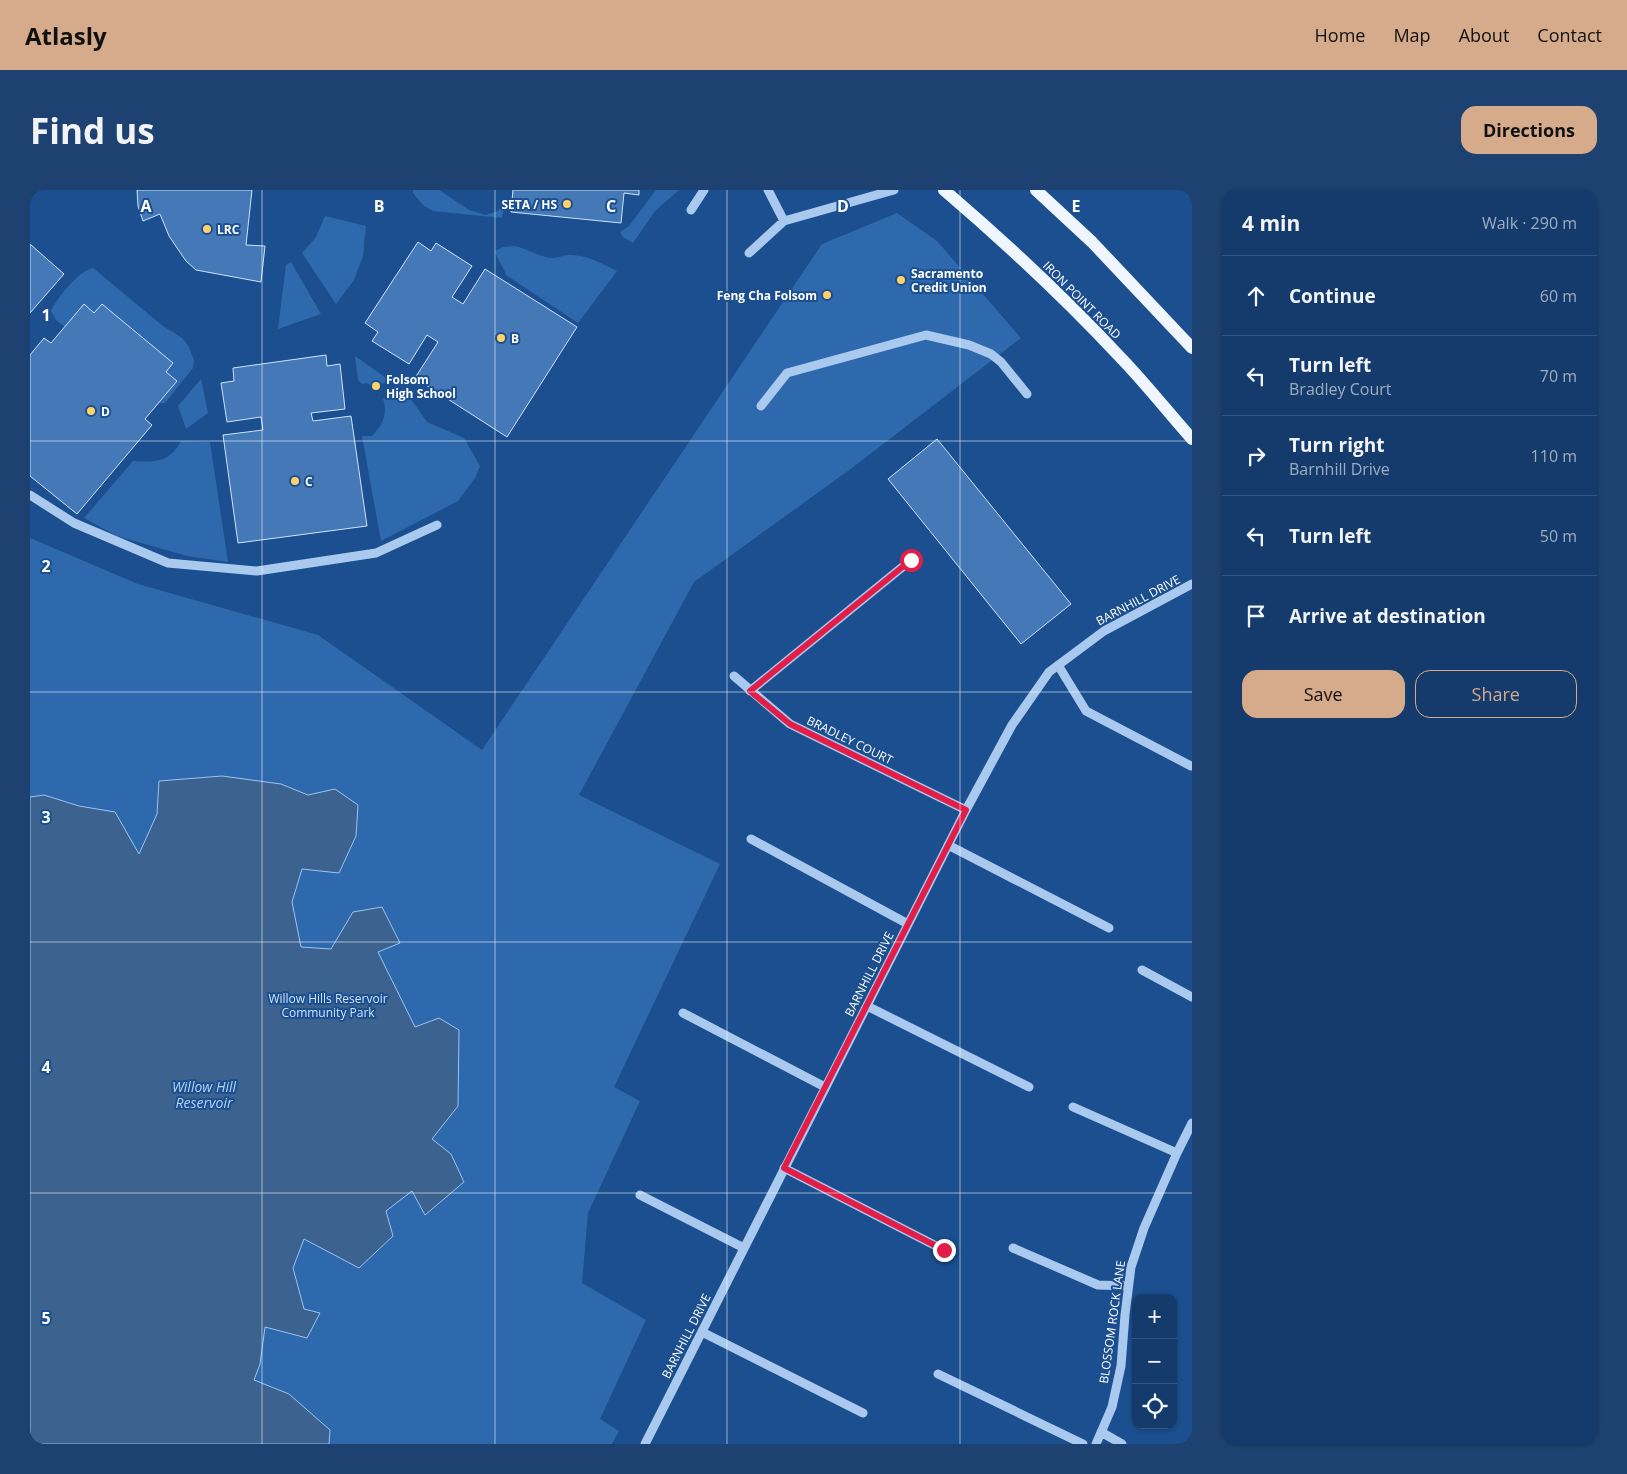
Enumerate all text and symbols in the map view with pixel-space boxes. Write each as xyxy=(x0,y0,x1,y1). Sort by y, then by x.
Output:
text: Atlasly xyxy=(25,19,107,52)
text: Home xyxy=(1315,23,1365,47)
text: Map xyxy=(1393,23,1431,47)
text: About xyxy=(1459,23,1509,47)
text: Contact xyxy=(1537,23,1602,47)
button: Directions xyxy=(1461,106,1597,154)
text: Find us xyxy=(30,107,155,154)
text: A xyxy=(140,195,152,217)
text: B xyxy=(374,195,384,217)
text: C xyxy=(606,195,616,217)
text: D xyxy=(837,195,849,217)
text: E xyxy=(1072,195,1081,217)
place label: SETA / HS xyxy=(501,196,557,213)
marker: SETA / HS xyxy=(561,198,573,210)
text: 4 min xyxy=(1242,209,1300,237)
text: Walk · 290 m xyxy=(1482,212,1577,234)
place label: LRC xyxy=(217,221,240,238)
marker: LRC xyxy=(201,223,213,235)
street label: IRON POINT ROAD xyxy=(1039,257,1125,343)
place label: Sacramento Credit Union xyxy=(911,265,987,296)
marker: Sacramento Credit Union xyxy=(895,274,907,286)
icon: ahead xyxy=(1242,282,1270,310)
text: Continue xyxy=(1289,283,1376,309)
text: 60 m xyxy=(1540,285,1577,307)
place label: Feng Cha Folsom xyxy=(717,287,817,304)
marker: Feng Cha Folsom xyxy=(821,289,833,301)
text: 1 xyxy=(41,304,51,326)
place label: B xyxy=(511,330,519,347)
marker: B xyxy=(495,332,507,344)
text: Turn left xyxy=(1289,352,1371,378)
icon: left xyxy=(1242,362,1270,390)
text: 70 m xyxy=(1540,365,1577,387)
place label: Folsom High School xyxy=(386,371,456,402)
text: Bradley Court xyxy=(1289,378,1392,400)
marker: Folsom High School xyxy=(370,380,382,392)
place label: D xyxy=(101,403,110,420)
marker: D xyxy=(85,405,97,417)
text: Turn right xyxy=(1289,432,1384,458)
icon: right xyxy=(1242,442,1270,470)
text: 110 m xyxy=(1531,445,1577,467)
text: Barnhill Drive xyxy=(1289,458,1390,480)
place label: C xyxy=(305,473,313,490)
marker: C xyxy=(289,475,301,487)
icon: left xyxy=(1242,522,1270,550)
text: Turn left xyxy=(1289,523,1371,549)
text: 50 m xyxy=(1540,525,1577,547)
route start xyxy=(900,549,923,572)
text: 2 xyxy=(41,555,51,577)
street label: BARNHILL DRIVE xyxy=(1093,571,1183,629)
icon: arrive xyxy=(1242,602,1270,630)
text: Arrive at destination xyxy=(1289,603,1486,629)
button: Save xyxy=(1242,670,1405,718)
button: Share xyxy=(1415,670,1577,718)
street label: BRADLEY COURT xyxy=(804,712,896,768)
text: 3 xyxy=(41,806,51,828)
street label: BARNHILL DRIVE xyxy=(840,929,898,1019)
park label: Willow Hills Reservoir Community Park xyxy=(268,990,388,1021)
text: 4 xyxy=(41,1056,51,1078)
water label: Willow Hill Reservoir xyxy=(172,1077,237,1112)
route end xyxy=(933,1239,956,1262)
street label: BLOSSOM ROCK LANE xyxy=(1095,1259,1129,1385)
street label: BARNHILL DRIVE xyxy=(657,1291,715,1381)
map controls xyxy=(1132,1294,1177,1429)
button: + xyxy=(1132,1294,1177,1339)
text: 5 xyxy=(41,1307,51,1329)
button: − xyxy=(1132,1339,1177,1384)
button: locate xyxy=(1132,1384,1177,1429)

